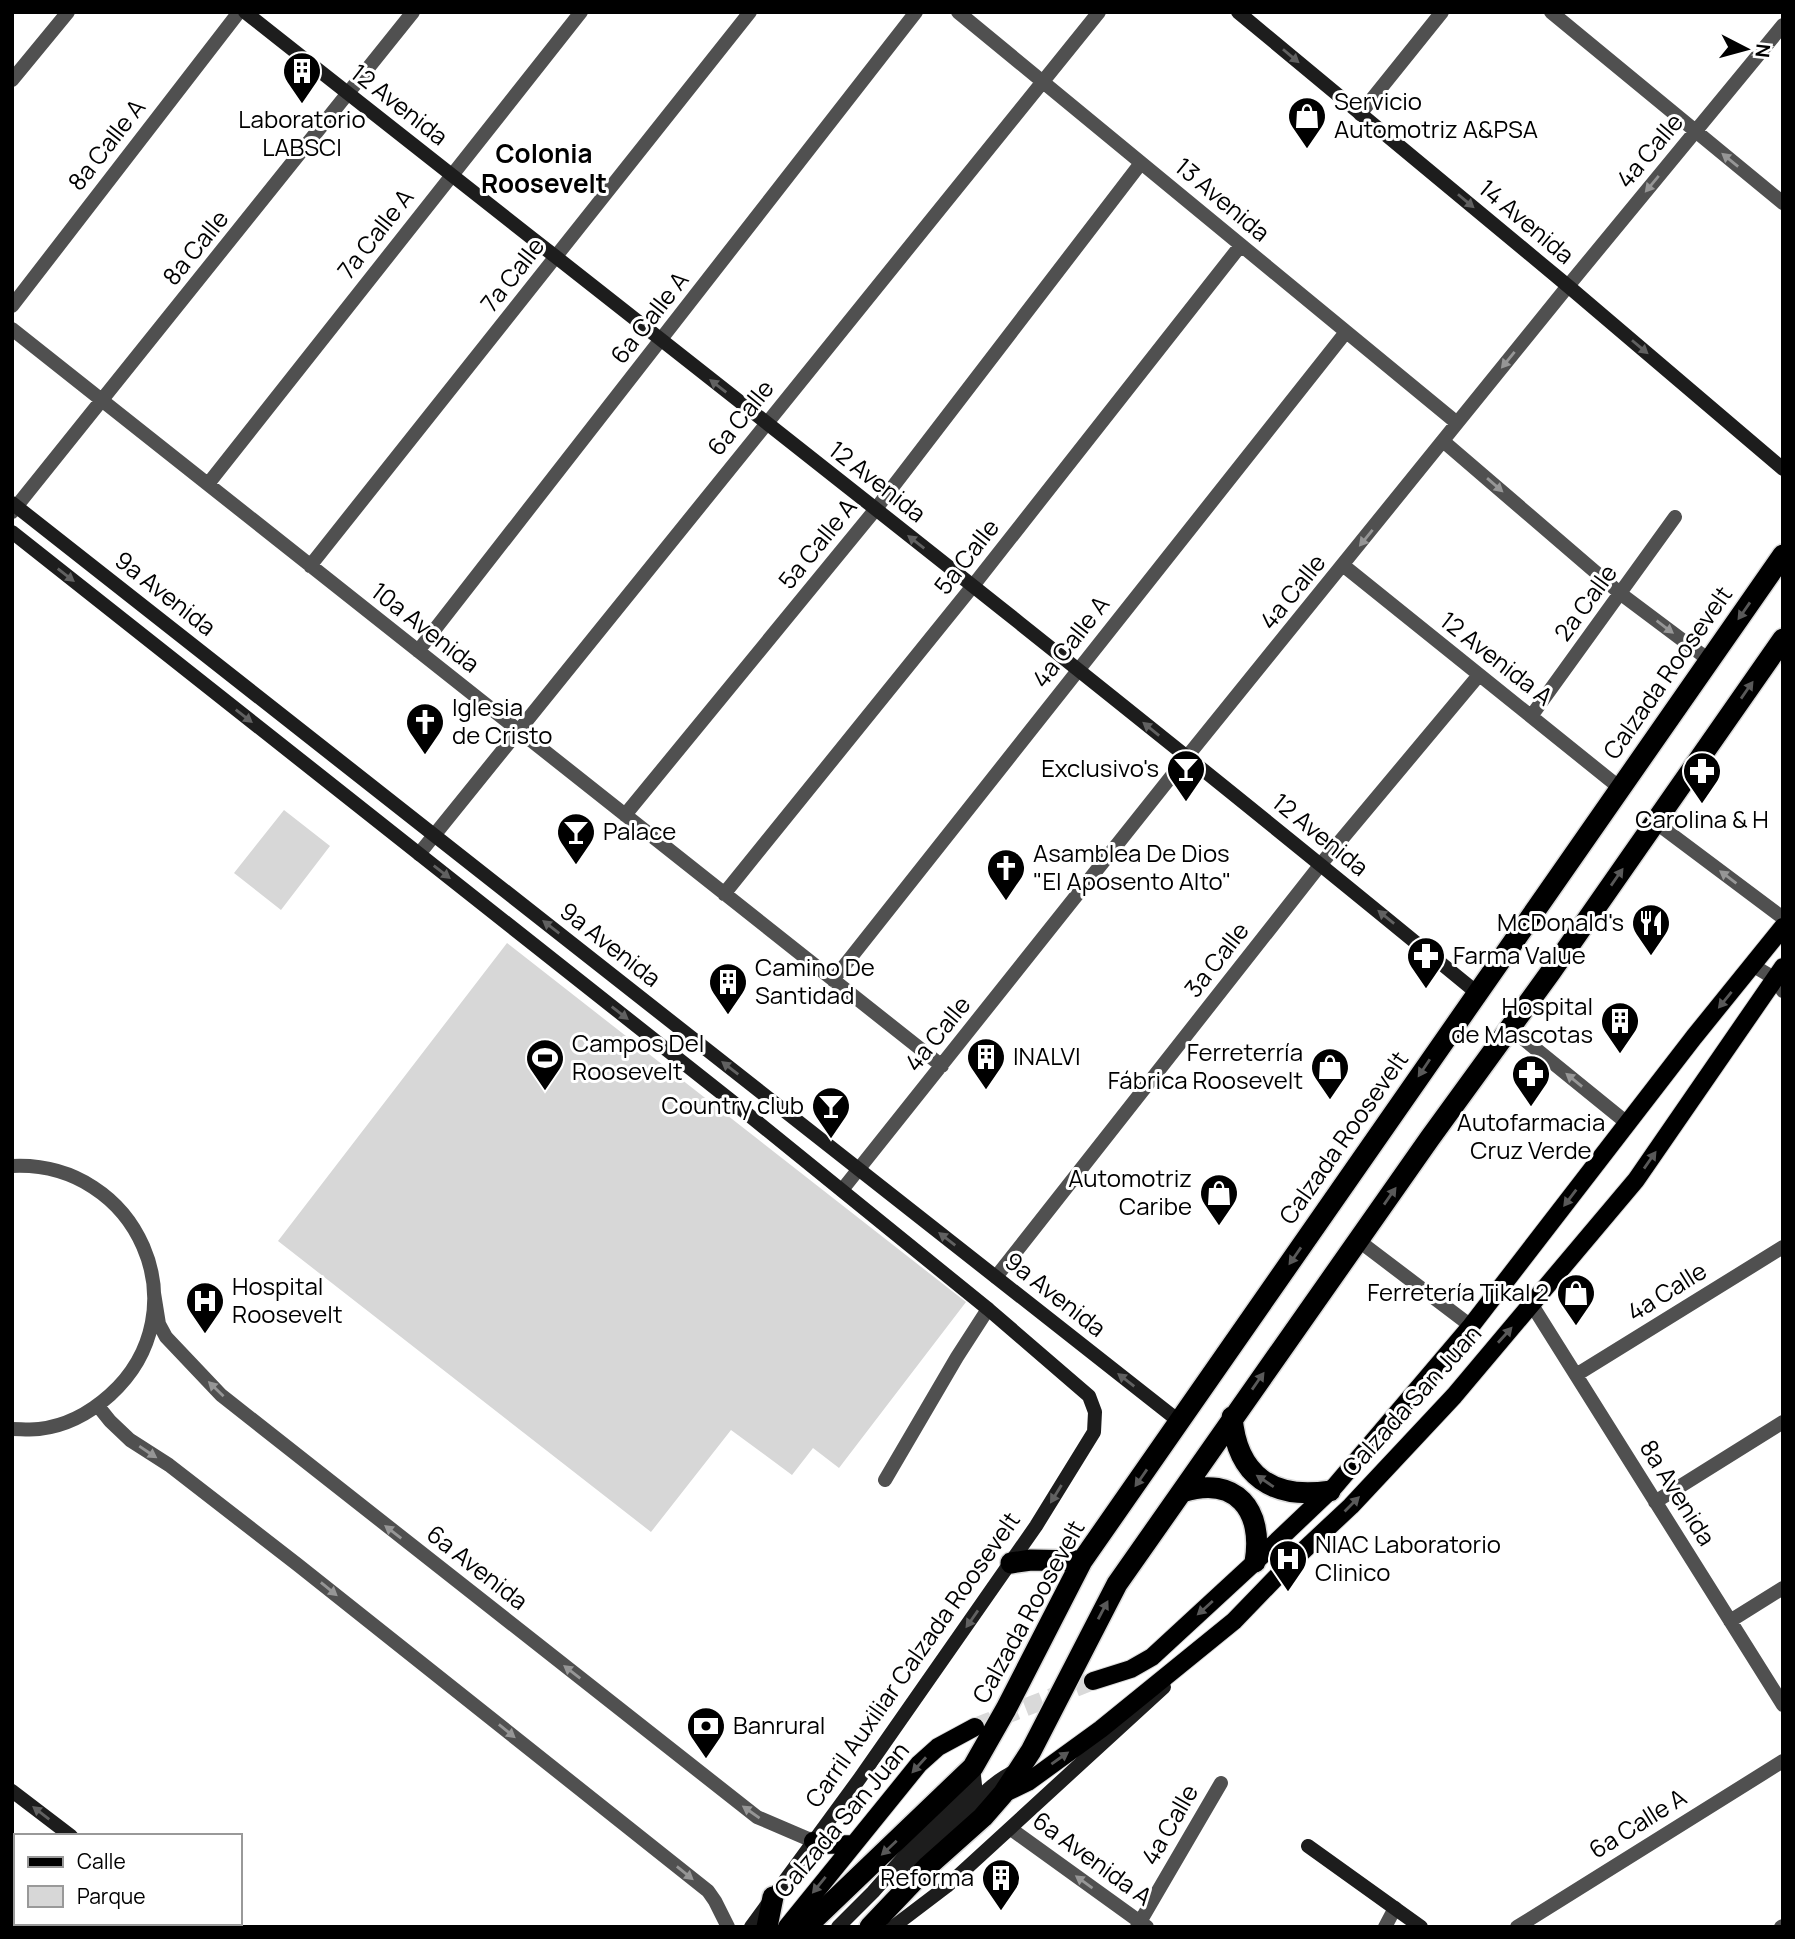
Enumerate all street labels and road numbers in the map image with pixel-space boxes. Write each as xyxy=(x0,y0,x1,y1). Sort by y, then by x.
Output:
street label: 12 Avenida xyxy=(344,55,455,152)
street label: 8a Calle A xyxy=(60,91,152,197)
street label: 4a Calle xyxy=(1608,106,1690,194)
street label: 13 Avenida xyxy=(1169,149,1277,248)
street label: 14 Avenida xyxy=(1472,171,1582,271)
street label: 7a Calle A xyxy=(329,181,420,285)
street label: 8a Calle xyxy=(154,203,235,292)
street label: 7a Calle xyxy=(472,230,551,318)
street label: 6a Calle A xyxy=(602,264,695,370)
street label: 6a Calle xyxy=(699,372,781,462)
street label: 12 Avenida xyxy=(822,432,933,529)
street label: 5a Calle A xyxy=(770,491,864,595)
street label: 5a Calle xyxy=(926,511,1006,601)
street label: 9a Avenida xyxy=(108,543,223,643)
street label: 4a Calle xyxy=(1251,546,1332,636)
street label: 2a Calle xyxy=(1546,557,1624,647)
street label: 10a Avenida xyxy=(365,574,487,680)
street label: Calzada Roosevelt xyxy=(1595,579,1739,765)
street label: 4a Calle A xyxy=(1024,588,1116,694)
street label: 12 Avenida A xyxy=(1434,603,1560,712)
street label: 12 Avenida xyxy=(1266,785,1376,883)
street label: 9a Avenida xyxy=(553,894,668,994)
street label: 3a Calle xyxy=(1176,915,1256,1004)
street label: 4a Calle xyxy=(896,988,977,1078)
street label: Calzada Roosevelt xyxy=(1271,1044,1415,1230)
street label: 9a Avenida xyxy=(998,1244,1113,1344)
street label: 4a Calle xyxy=(1620,1253,1712,1328)
street label: Calzada San Juan xyxy=(1334,1317,1488,1483)
street label: 8a Avenida xyxy=(1633,1433,1724,1551)
street label: Carril Auxiliar Calzada Roosevelt xyxy=(797,1505,1027,1814)
street label: Calzada Roosevelt xyxy=(964,1514,1092,1709)
street label: 6a Avenida xyxy=(420,1517,535,1617)
street label: Calzada San Juan xyxy=(766,1734,916,1904)
street label: 4a Calle xyxy=(1132,1778,1205,1871)
street label: 6a Calle A xyxy=(1582,1780,1692,1866)
street label: 6a Avenida A xyxy=(1027,1803,1159,1912)

